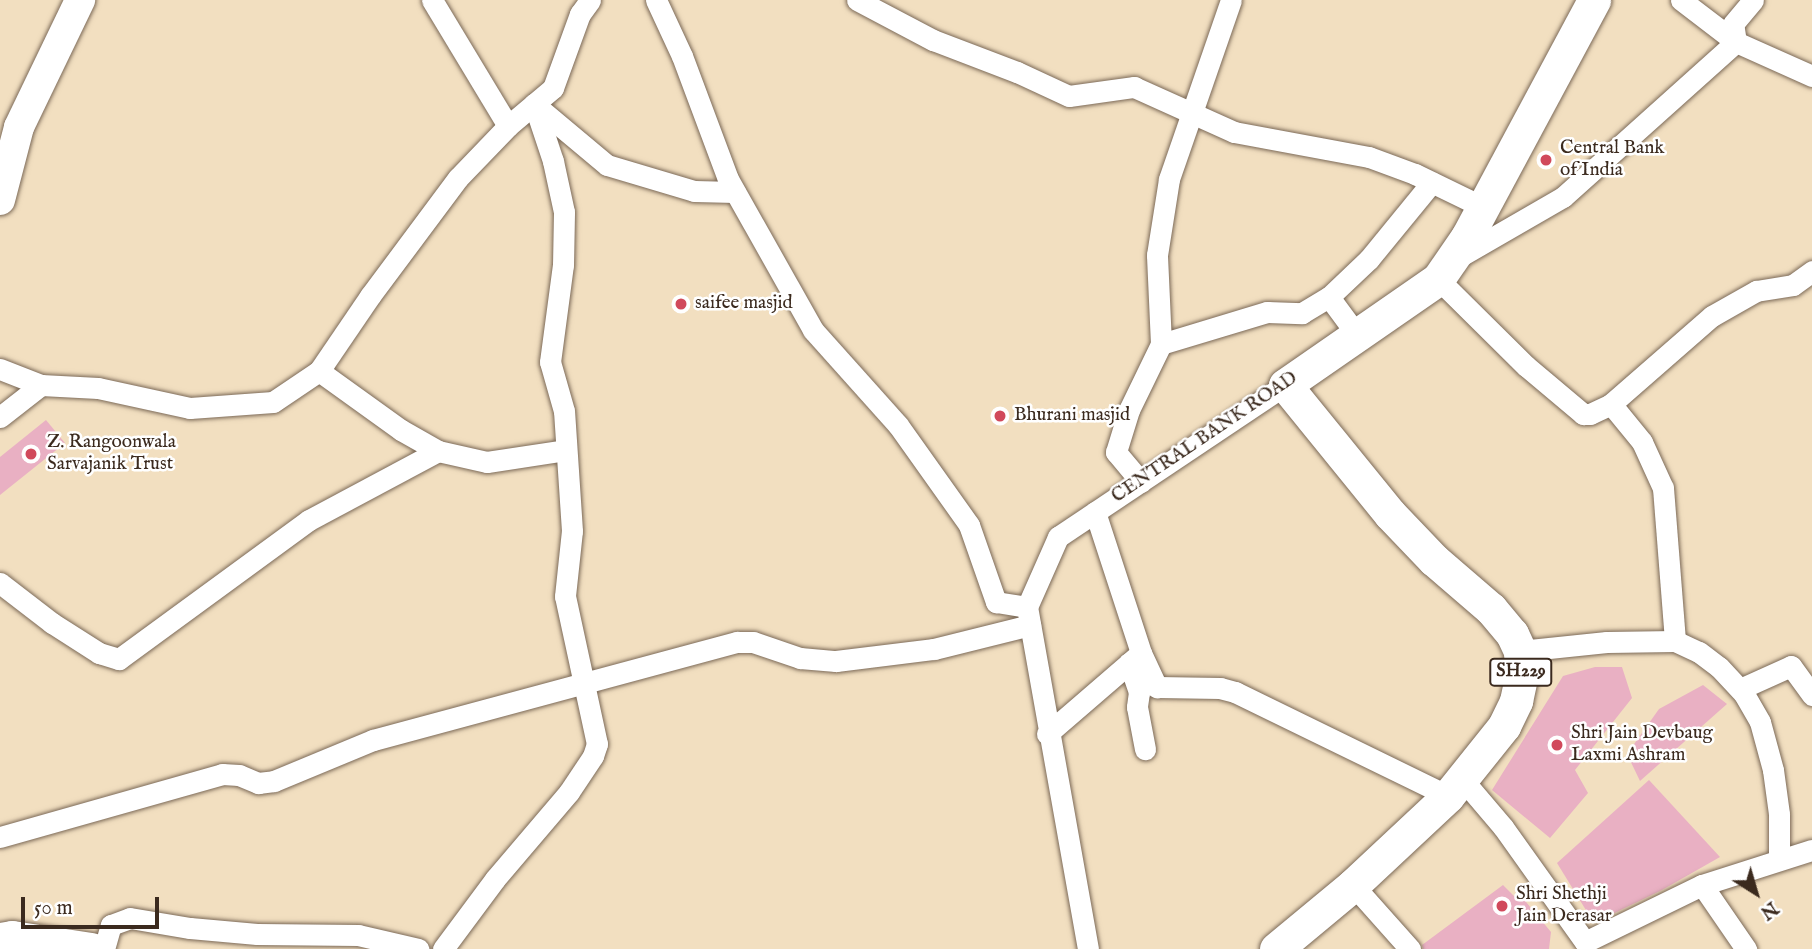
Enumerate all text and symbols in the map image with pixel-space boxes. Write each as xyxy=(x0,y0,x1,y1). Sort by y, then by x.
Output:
place label: Central Bank of India xyxy=(1560,138,1664,182)
marker: Central Bank of India xyxy=(1538,152,1554,168)
place label: saifee masjid xyxy=(695,293,793,315)
marker: saifee masjid xyxy=(673,296,689,312)
street label: CENTRAL BANK ROAD xyxy=(1108,367,1302,509)
place label: Bhurani masjid xyxy=(1014,405,1130,427)
marker: Bhurani masjid xyxy=(992,408,1008,424)
place label: Z. Rangoonwala Sarvajanik Trust xyxy=(47,432,176,476)
marker: Z. Rangoonwala Sarvajanik Trust xyxy=(21,444,41,464)
road number: SH229 xyxy=(1488,658,1554,686)
place label: Shri Jain Devbaug Laxmi Ashram xyxy=(1571,723,1713,767)
marker: Shri Jain Devbaug Laxmi Ashram xyxy=(1549,737,1565,753)
north arrow xyxy=(1721,858,1791,928)
scale bar xyxy=(24,883,163,927)
place label: Shri Shethji Jain Derasar xyxy=(1516,884,1612,928)
text: 50 m xyxy=(34,895,73,922)
text: N xyxy=(1755,895,1782,924)
marker: Shri Shethji Jain Derasar xyxy=(1494,898,1510,914)

